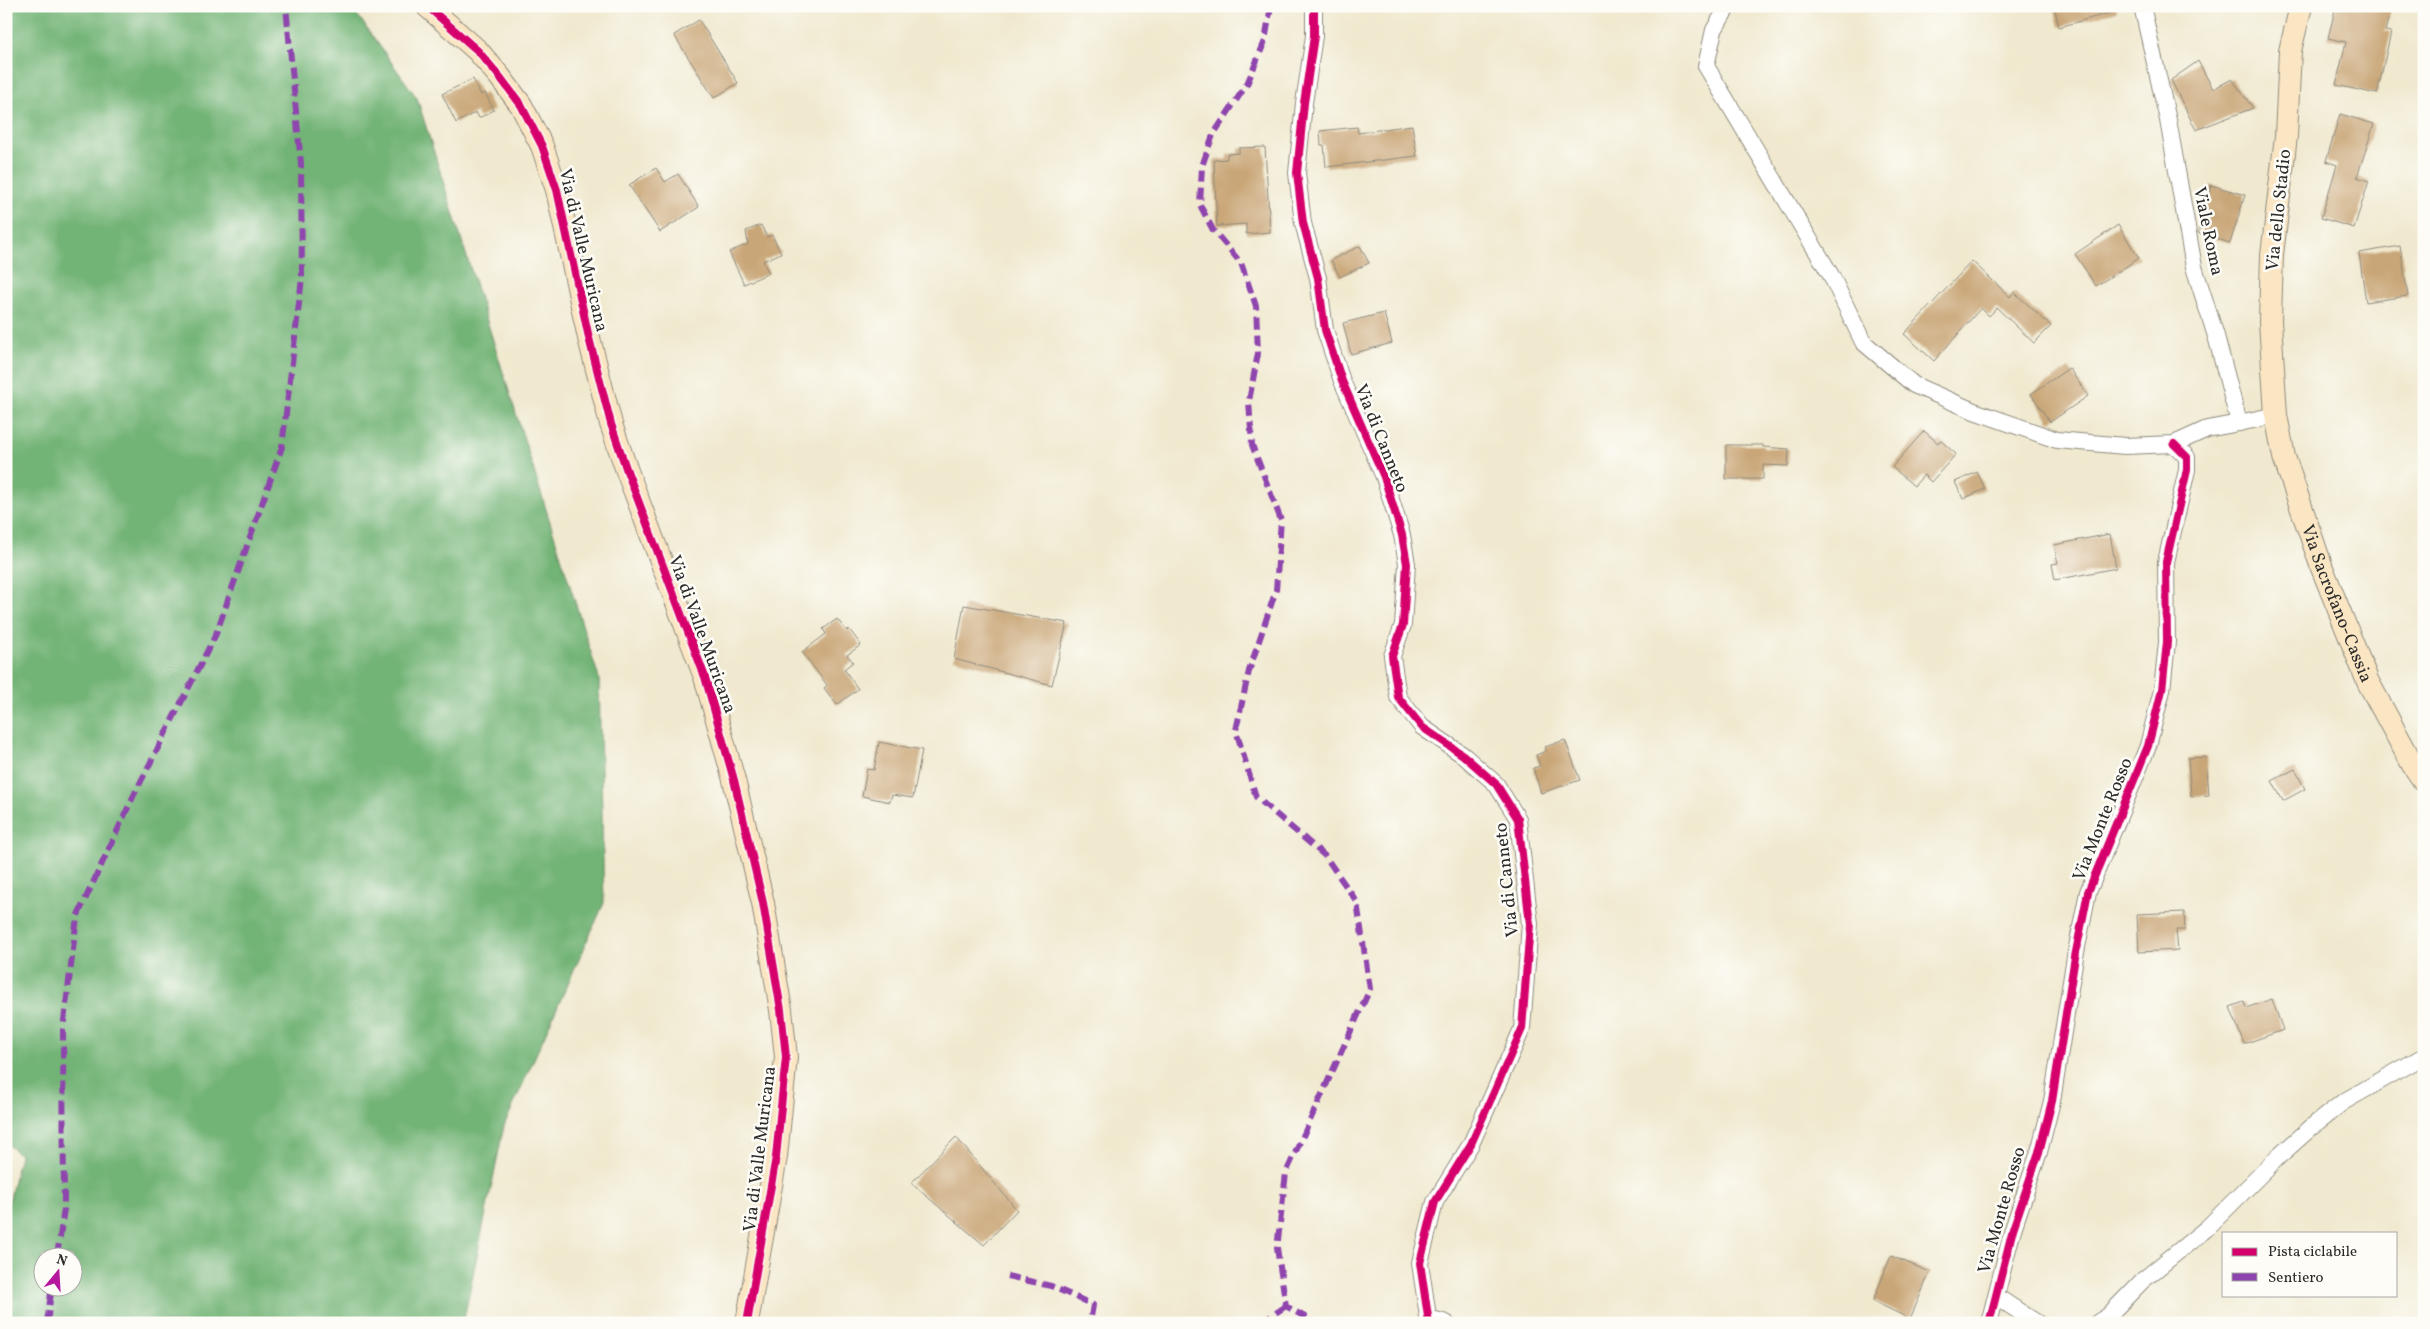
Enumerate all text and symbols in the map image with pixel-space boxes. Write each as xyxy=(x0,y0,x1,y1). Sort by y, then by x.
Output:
street label: Via dello Stadio xyxy=(2261,148,2298,272)
street label: Via di Valle Muricana xyxy=(552,166,613,334)
street label: Viale Roma xyxy=(2186,185,2229,278)
street label: Via di Canneto xyxy=(1347,381,1414,497)
street label: Via Sacrofano-Cassia xyxy=(2294,522,2378,687)
street label: Via di Valle Muricana xyxy=(661,552,742,717)
street label: Via Monte Rosso xyxy=(2067,754,2140,885)
street label: Via di Canneto xyxy=(1489,821,1526,938)
street label: Via di Valle Muricana xyxy=(738,1065,783,1234)
street label: Via Monte Rosso xyxy=(1972,1144,2033,1277)
legend xyxy=(2222,1232,2398,1296)
text: Pista ciclabile xyxy=(2268,1242,2357,1263)
north arrow xyxy=(32,1246,82,1296)
text: N xyxy=(54,1250,69,1272)
text: Sentiero xyxy=(2268,1268,2324,1289)

